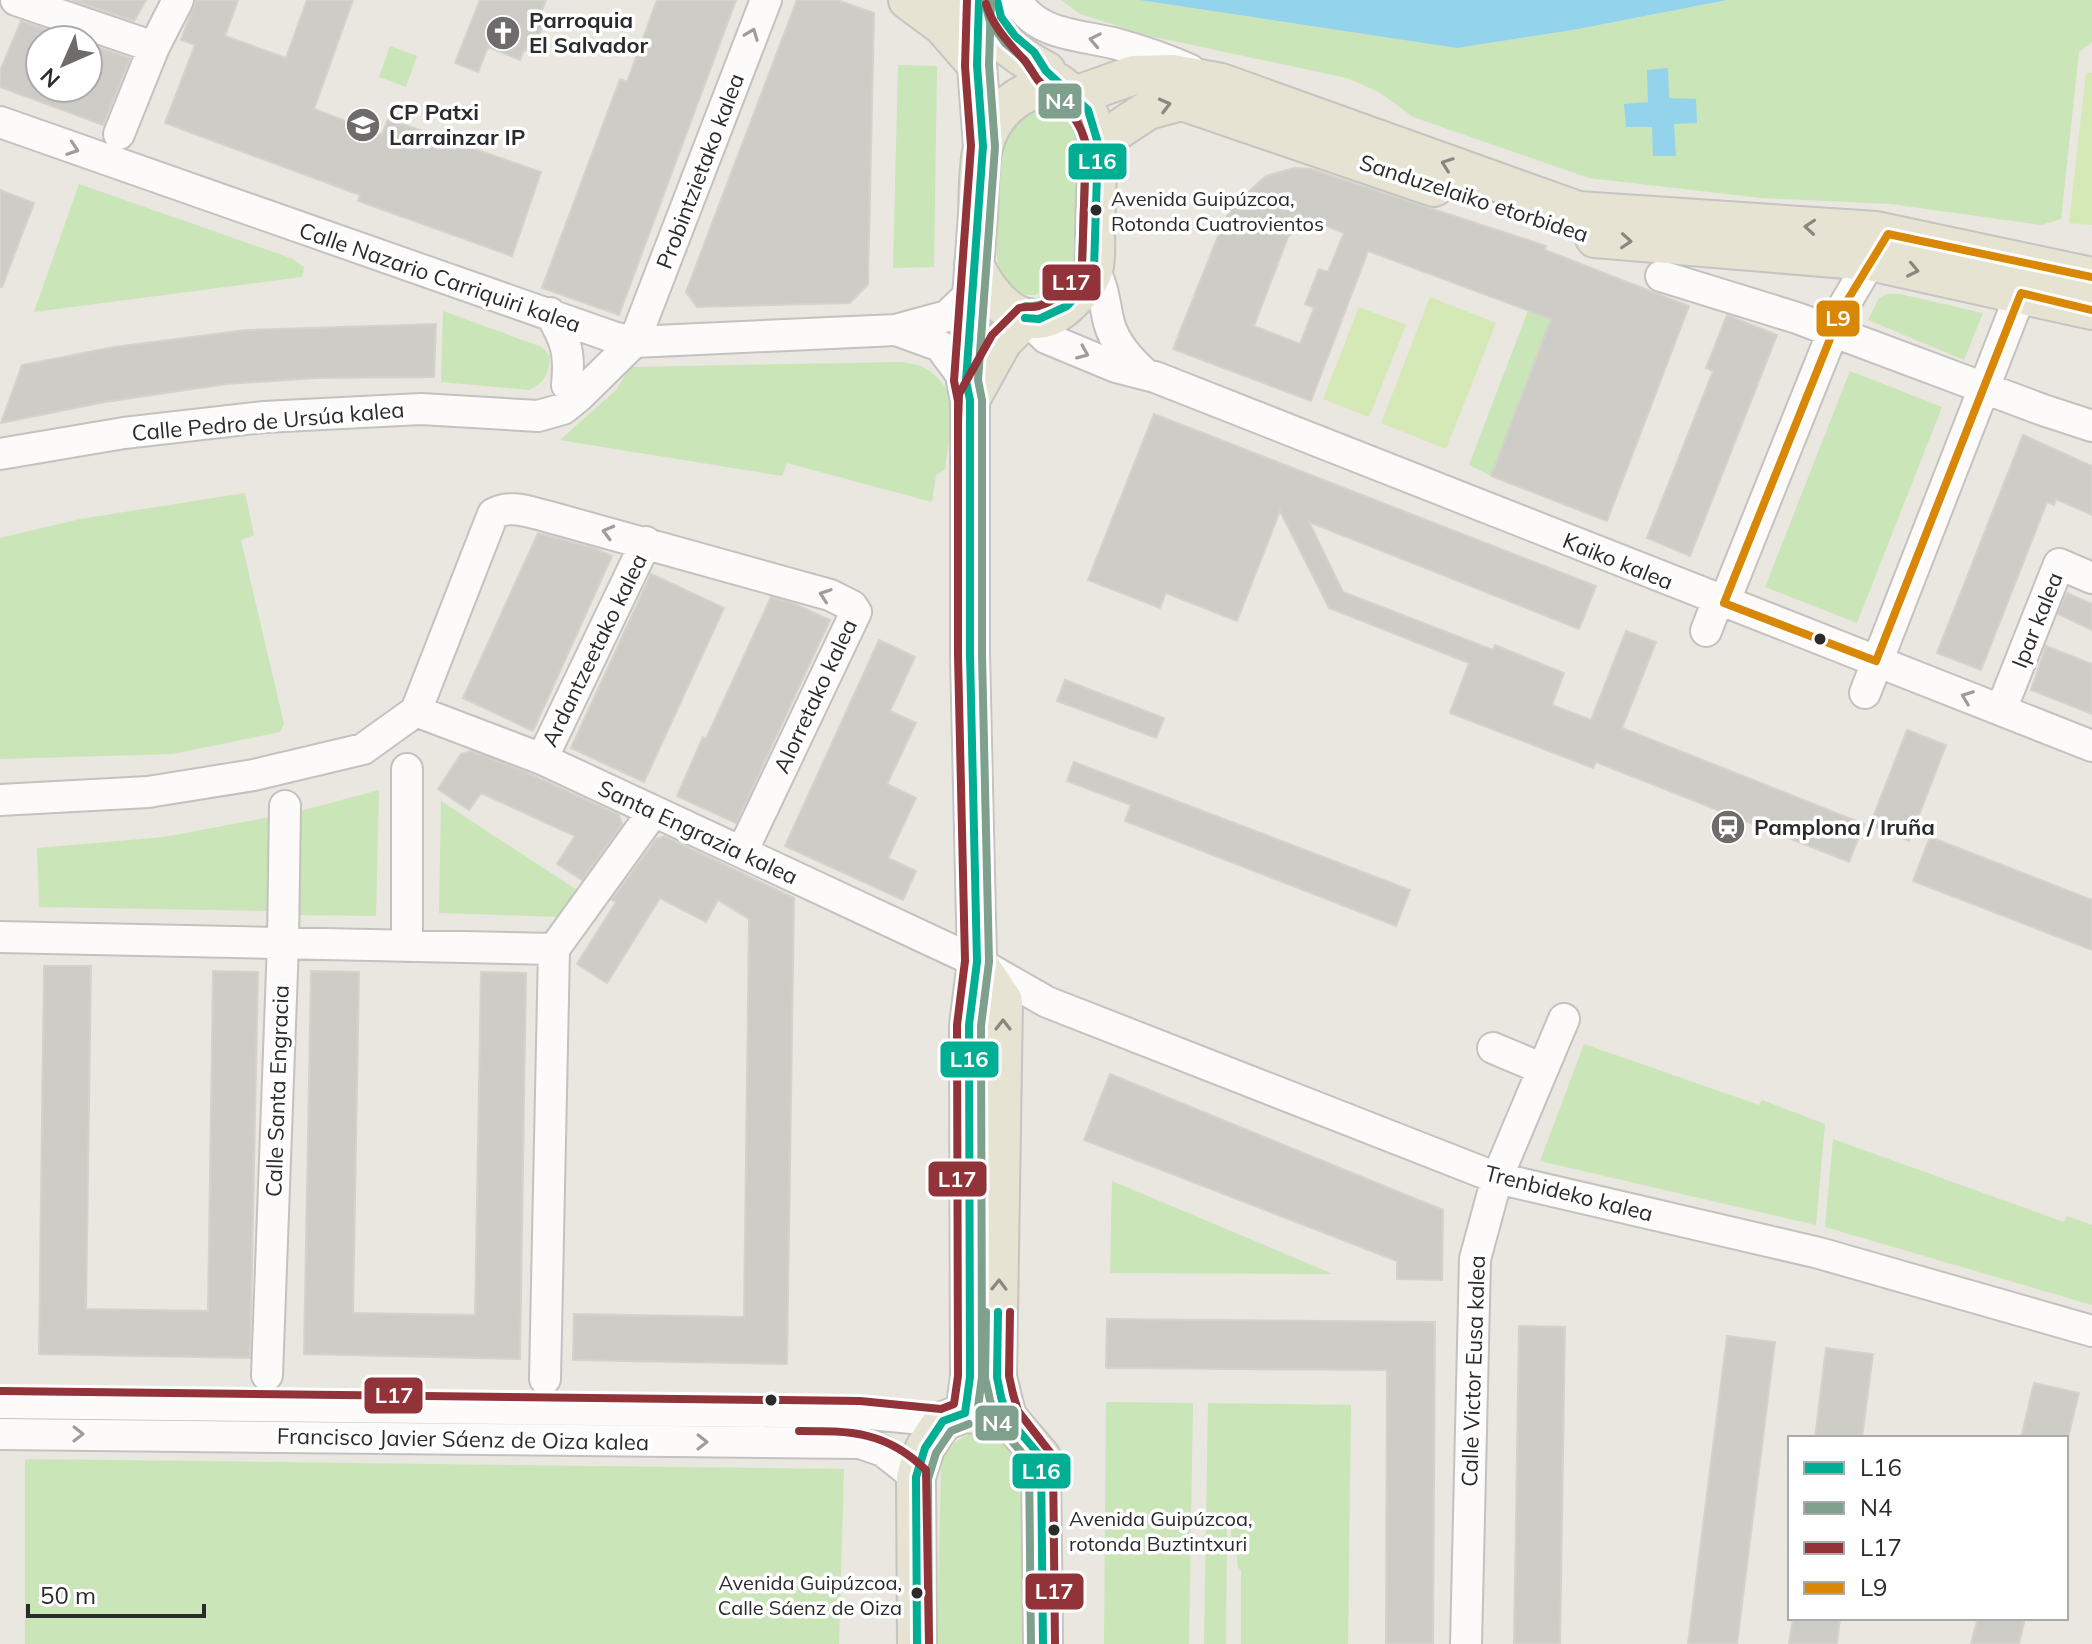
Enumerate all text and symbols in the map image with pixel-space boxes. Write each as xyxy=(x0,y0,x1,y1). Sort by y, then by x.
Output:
place label: Parroquia El Salvador xyxy=(529,6,648,59)
church icon: Parroquia El Salvador xyxy=(484,14,522,52)
north arrow xyxy=(24,24,104,104)
one-way arrow xyxy=(743,28,759,42)
one-way arrow xyxy=(1088,32,1101,49)
text: N xyxy=(34,62,66,94)
street label: Probintzietako kalea xyxy=(650,69,750,273)
line badge: N4 xyxy=(1037,82,1083,120)
text: N4 xyxy=(1045,87,1075,115)
place label: CP Patxi Larrainzar IP xyxy=(389,98,525,151)
one-way arrow xyxy=(1158,98,1172,115)
school or university icon: CP Patxi Larrainzar IP xyxy=(344,106,382,144)
one-way arrow xyxy=(66,139,80,155)
line badge: L16 xyxy=(1067,142,1128,181)
text: L16 xyxy=(1078,147,1116,175)
street label: Sanduzelaiko etorbidea xyxy=(1356,148,1592,248)
one-way arrow xyxy=(1440,157,1454,174)
place label: Avenida Guipúzcoa, Rotonda Cuatrovientos xyxy=(1111,186,1324,236)
marker: Avenida Guipúzcoa, Rotonda Cuatrovientos xyxy=(1088,202,1104,218)
street label: Calle Nazario Carriquiri kalea xyxy=(296,216,584,338)
one-way arrow xyxy=(1803,219,1816,236)
one-way arrow xyxy=(1620,232,1633,249)
one-way arrow xyxy=(1906,260,1919,277)
line badge: L17 xyxy=(1041,263,1102,302)
text: L17 xyxy=(1052,268,1090,296)
line badge: L9 xyxy=(1815,299,1861,338)
text: L9 xyxy=(1825,304,1851,332)
one-way arrow xyxy=(1075,343,1089,360)
street label: Calle Pedro de Ursúa kalea xyxy=(131,395,405,447)
one-way arrow xyxy=(602,525,616,541)
street label: Kaiko kalea xyxy=(1559,526,1677,596)
street label: Ardantzeetako kalea xyxy=(535,549,653,751)
street label: Ipar kalea xyxy=(2005,568,2069,672)
one-way arrow xyxy=(819,588,833,604)
street label: Alorretako kalea xyxy=(767,614,863,778)
unlabelled marker xyxy=(1812,631,1828,647)
one-way arrow xyxy=(1961,690,1975,707)
street label: Santa Engrazia kalea xyxy=(594,773,802,891)
station icon: Pamplona / Iruña xyxy=(1709,808,1747,846)
place label: Pamplona / Iruña xyxy=(1754,813,1935,841)
street label: Calle Santa Engracia xyxy=(259,985,295,1197)
one-way arrow xyxy=(994,1018,1012,1031)
line badge: L16 xyxy=(939,1040,1000,1079)
text: L16 xyxy=(950,1045,988,1073)
street label: Trenbideko kalea xyxy=(1482,1159,1656,1227)
line badge: L17 xyxy=(927,1160,988,1198)
text: L17 xyxy=(938,1165,976,1193)
street label: Calle Victor Eusa kalea xyxy=(1455,1255,1491,1487)
one-way arrow xyxy=(990,1278,1008,1291)
line badge: L17 xyxy=(363,1376,424,1415)
text: L17 xyxy=(375,1381,413,1409)
unlabelled marker xyxy=(763,1392,779,1408)
line badge: N4 xyxy=(974,1404,1020,1442)
text: N4 xyxy=(982,1409,1012,1437)
street label: Francisco Javier Sáenz de Oiza kalea xyxy=(277,1422,649,1456)
one-way arrow xyxy=(72,1425,85,1443)
one-way arrow xyxy=(696,1433,709,1450)
legend xyxy=(1788,1436,2068,1620)
line badge: L16 xyxy=(1011,1452,1072,1490)
text: L16 xyxy=(1860,1452,1902,1482)
text: L16 xyxy=(1022,1457,1060,1485)
text: N4 xyxy=(1860,1492,1892,1522)
place label: Avenida Guipúzcoa, rotonda Buztintxuri xyxy=(1069,1506,1253,1556)
marker: Avenida Guipúzcoa, rotonda Buztintxuri xyxy=(1046,1522,1062,1538)
text: L17 xyxy=(1860,1532,1902,1562)
scale bar xyxy=(28,1568,204,1618)
place label: Avenida Guipúzcoa, Calle Sáenz de Oiza xyxy=(718,1570,902,1620)
line badge: L17 xyxy=(1024,1572,1085,1611)
text: L9 xyxy=(1860,1572,1887,1602)
text: L17 xyxy=(1035,1577,1073,1605)
text: 50 m xyxy=(40,1580,96,1610)
marker: Avenida Guipúzcoa, Calle Sáenz de Oiza xyxy=(909,1585,925,1601)

